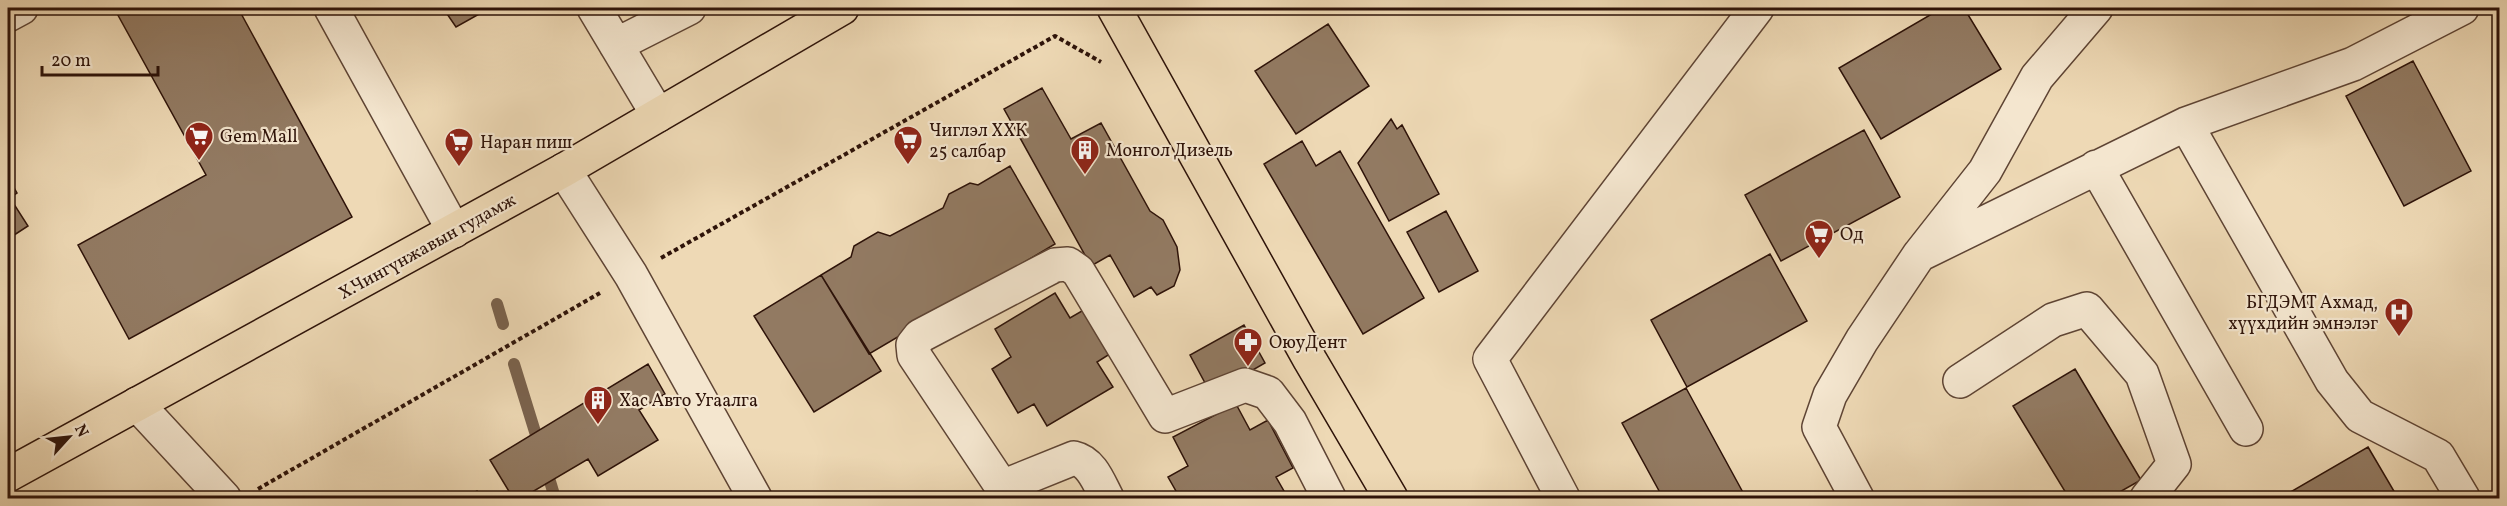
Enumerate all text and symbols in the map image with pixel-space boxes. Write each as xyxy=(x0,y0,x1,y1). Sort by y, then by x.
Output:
scale bar xyxy=(42,39,158,77)
text: 20 m xyxy=(51,49,91,74)
place label: Чиглэл ХХК 25 салбар xyxy=(929,119,1028,165)
supermarket icon: Gem Mall xyxy=(183,120,215,162)
supermarket icon: Чиглэл ХХК 25 салбар xyxy=(892,124,924,166)
place label: Gem Mall xyxy=(220,125,298,150)
supermarket icon: Наран пиш xyxy=(443,126,475,168)
place label: Наран пиш xyxy=(480,131,572,156)
building icon: Монгол Дизель xyxy=(1069,134,1101,176)
place label: Монгол Дизель xyxy=(1106,139,1233,164)
street label: Х.Чингүнжавын гудамж xyxy=(335,188,521,307)
supermarket icon: Од xyxy=(1803,218,1835,260)
place label: Од xyxy=(1840,223,1863,248)
place label: БГДЭМТ Ахмад, хүүхдийн эмнэлэг xyxy=(2228,291,2378,337)
hospital icon: БГДЭМТ Ахмад, хүүхдийн эмнэлэг xyxy=(2383,296,2415,338)
pharmacy icon: ОюуДент xyxy=(1232,326,1264,368)
place label: ОюуДент xyxy=(1269,331,1347,356)
building icon: Хас Авто Угаалга xyxy=(582,384,614,426)
place label: Хас Авто Угаалга xyxy=(619,389,758,414)
north arrow xyxy=(39,407,99,467)
text: N xyxy=(68,421,93,442)

